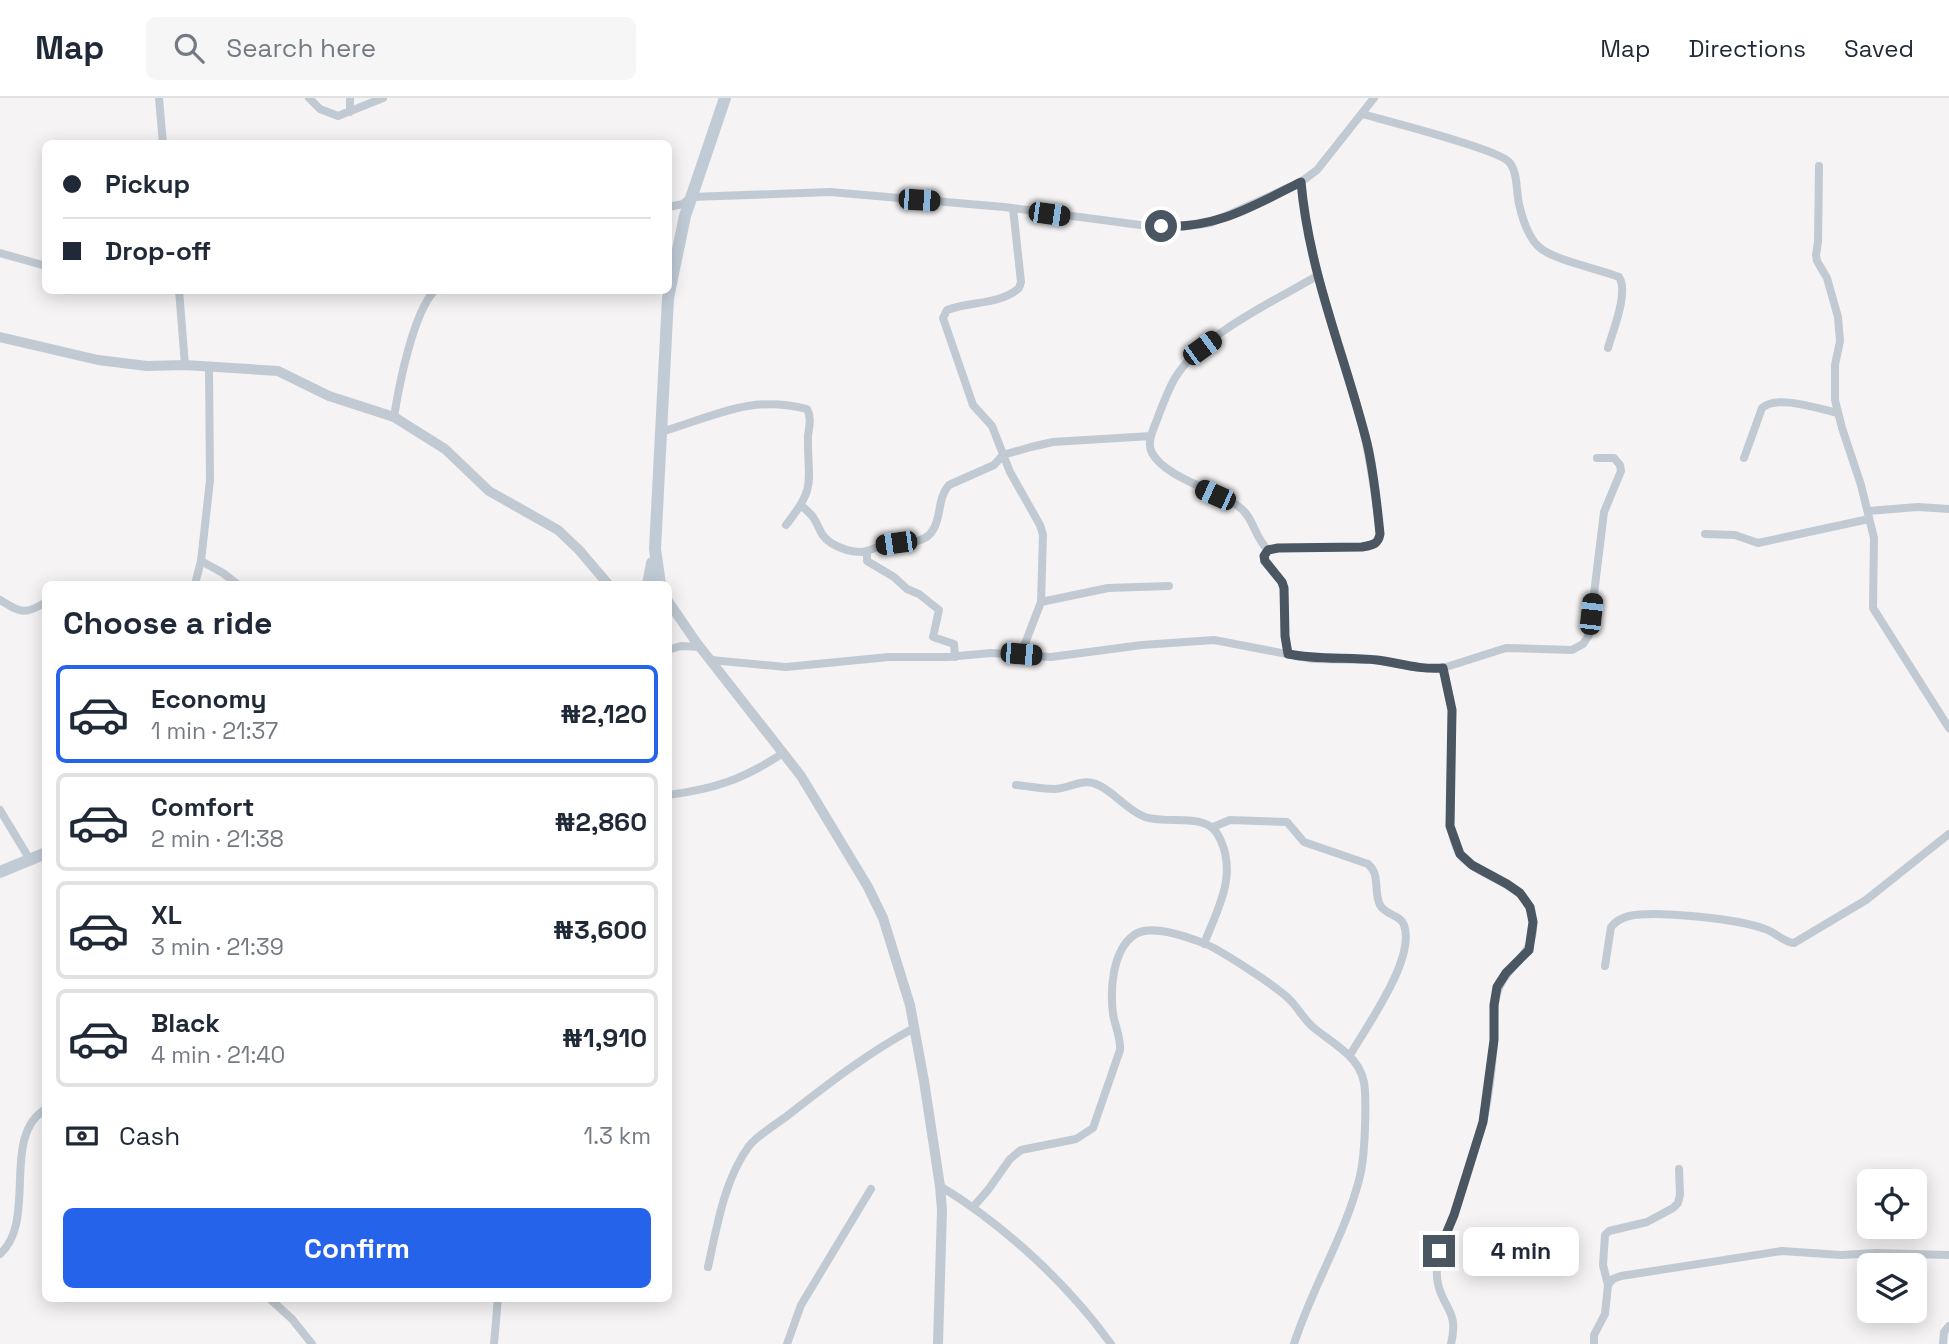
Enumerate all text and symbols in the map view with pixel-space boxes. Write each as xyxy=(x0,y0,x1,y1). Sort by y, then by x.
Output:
search box xyxy=(146,17,636,80)
text: Map xyxy=(35,27,104,69)
icon: search xyxy=(170,29,208,67)
text: Search here xyxy=(226,31,376,65)
text: Map xyxy=(1600,33,1650,64)
text: Directions xyxy=(1688,33,1806,64)
text: Saved xyxy=(1844,33,1914,64)
text: Pickup xyxy=(105,167,190,201)
car xyxy=(898,188,941,212)
car xyxy=(1027,201,1072,227)
route start xyxy=(1145,210,1177,242)
text: Drop-off xyxy=(105,234,211,268)
car xyxy=(1179,327,1226,369)
car xyxy=(1192,477,1239,513)
car xyxy=(874,530,919,556)
car xyxy=(1579,592,1604,636)
text: Choose a ride xyxy=(63,603,273,643)
car xyxy=(1000,642,1043,666)
text: Economy xyxy=(151,682,267,716)
icon: car xyxy=(67,683,130,746)
text: ₦2,120 xyxy=(560,697,647,731)
text: 1 min · 21:37 xyxy=(151,716,278,746)
text: Comfort xyxy=(151,790,254,824)
icon: car xyxy=(67,791,130,854)
text: ₦2,860 xyxy=(554,805,647,839)
text: 2 min · 21:38 xyxy=(151,824,284,854)
text: XL xyxy=(151,898,182,932)
icon: car xyxy=(67,899,130,962)
text: ₦3,600 xyxy=(553,913,647,947)
text: 3 min · 21:39 xyxy=(151,932,284,962)
text: Black xyxy=(151,1006,220,1040)
icon: car xyxy=(67,1007,130,1070)
text: ₦1,910 xyxy=(562,1021,647,1055)
text: 4 min · 21:40 xyxy=(151,1040,285,1070)
icon: cash xyxy=(63,1117,101,1155)
text: Cash xyxy=(119,1119,180,1153)
text: 1.3 km xyxy=(584,1121,651,1151)
map controls xyxy=(1857,1169,1927,1323)
button: locate xyxy=(1857,1169,1927,1239)
button: Confirm xyxy=(63,1208,651,1288)
callout: 4 min xyxy=(1464,1226,1579,1276)
route end xyxy=(1423,1235,1455,1267)
text: 4 min xyxy=(1491,1236,1551,1266)
button: layers xyxy=(1857,1253,1927,1323)

